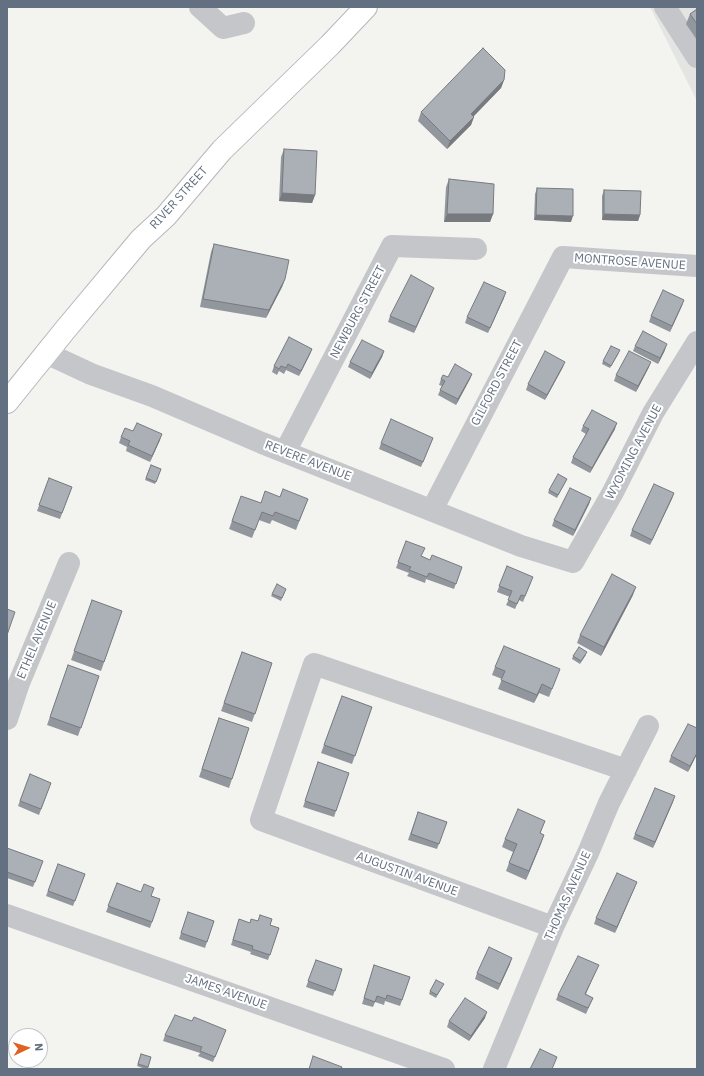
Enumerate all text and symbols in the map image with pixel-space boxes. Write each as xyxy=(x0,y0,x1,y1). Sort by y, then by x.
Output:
street label: RIVER STREET xyxy=(147,164,211,232)
street label: MONTROSE AVENUE xyxy=(574,251,686,273)
street label: NEWBURG STREET xyxy=(327,263,389,361)
street label: GILFORD STREET xyxy=(468,338,526,428)
street label: WYOMING AVENUE xyxy=(603,402,665,502)
street label: REVERE AVENUE xyxy=(263,438,353,484)
street label: ETHEL AVENUE xyxy=(14,599,60,681)
street label: AUGUSTIN AVENUE xyxy=(354,849,460,899)
street label: THOMAS AVENUE xyxy=(542,849,594,943)
street label: JAMES AVENUE xyxy=(183,971,269,1013)
north arrow xyxy=(8,1028,48,1068)
text: N xyxy=(32,1043,46,1052)

